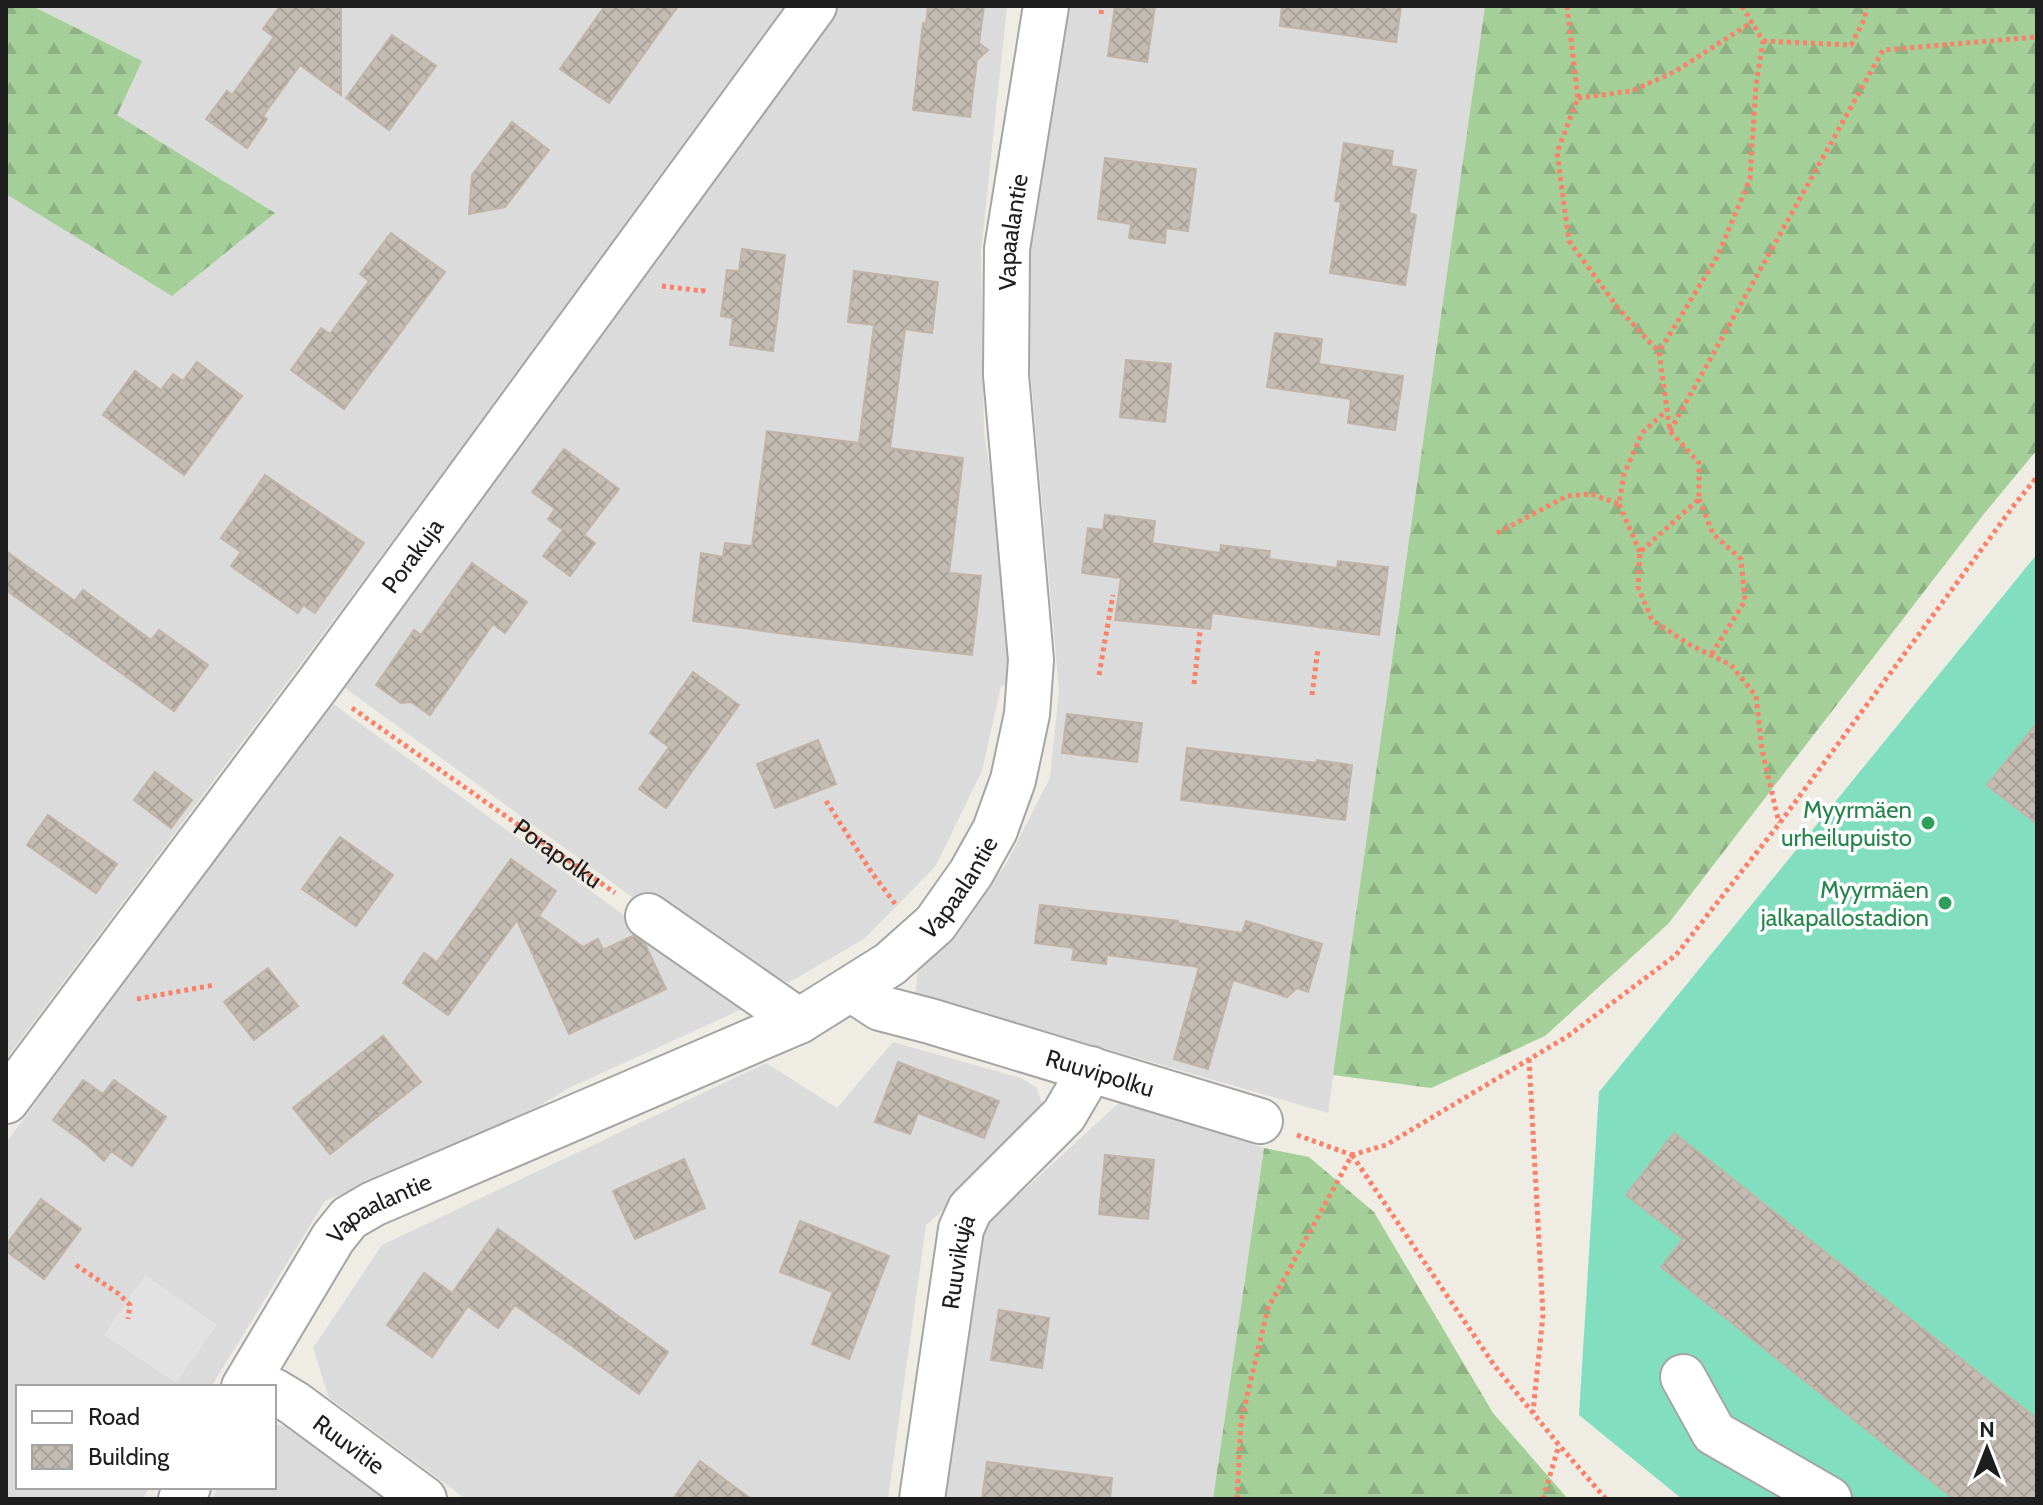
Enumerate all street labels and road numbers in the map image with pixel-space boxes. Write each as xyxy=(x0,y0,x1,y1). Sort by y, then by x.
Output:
street label: Vapaalantie xyxy=(992,172,1033,291)
street label: Porakuja xyxy=(375,512,449,599)
street label: Porapolku xyxy=(508,812,608,894)
street label: Vapaalantie xyxy=(914,831,1003,945)
street label: Ruuvipolku xyxy=(1042,1042,1158,1103)
street label: Vapaalantie xyxy=(320,1166,436,1249)
street label: Ruuvikuja xyxy=(935,1209,981,1311)
street label: Ruuvitie xyxy=(308,1408,391,1480)

